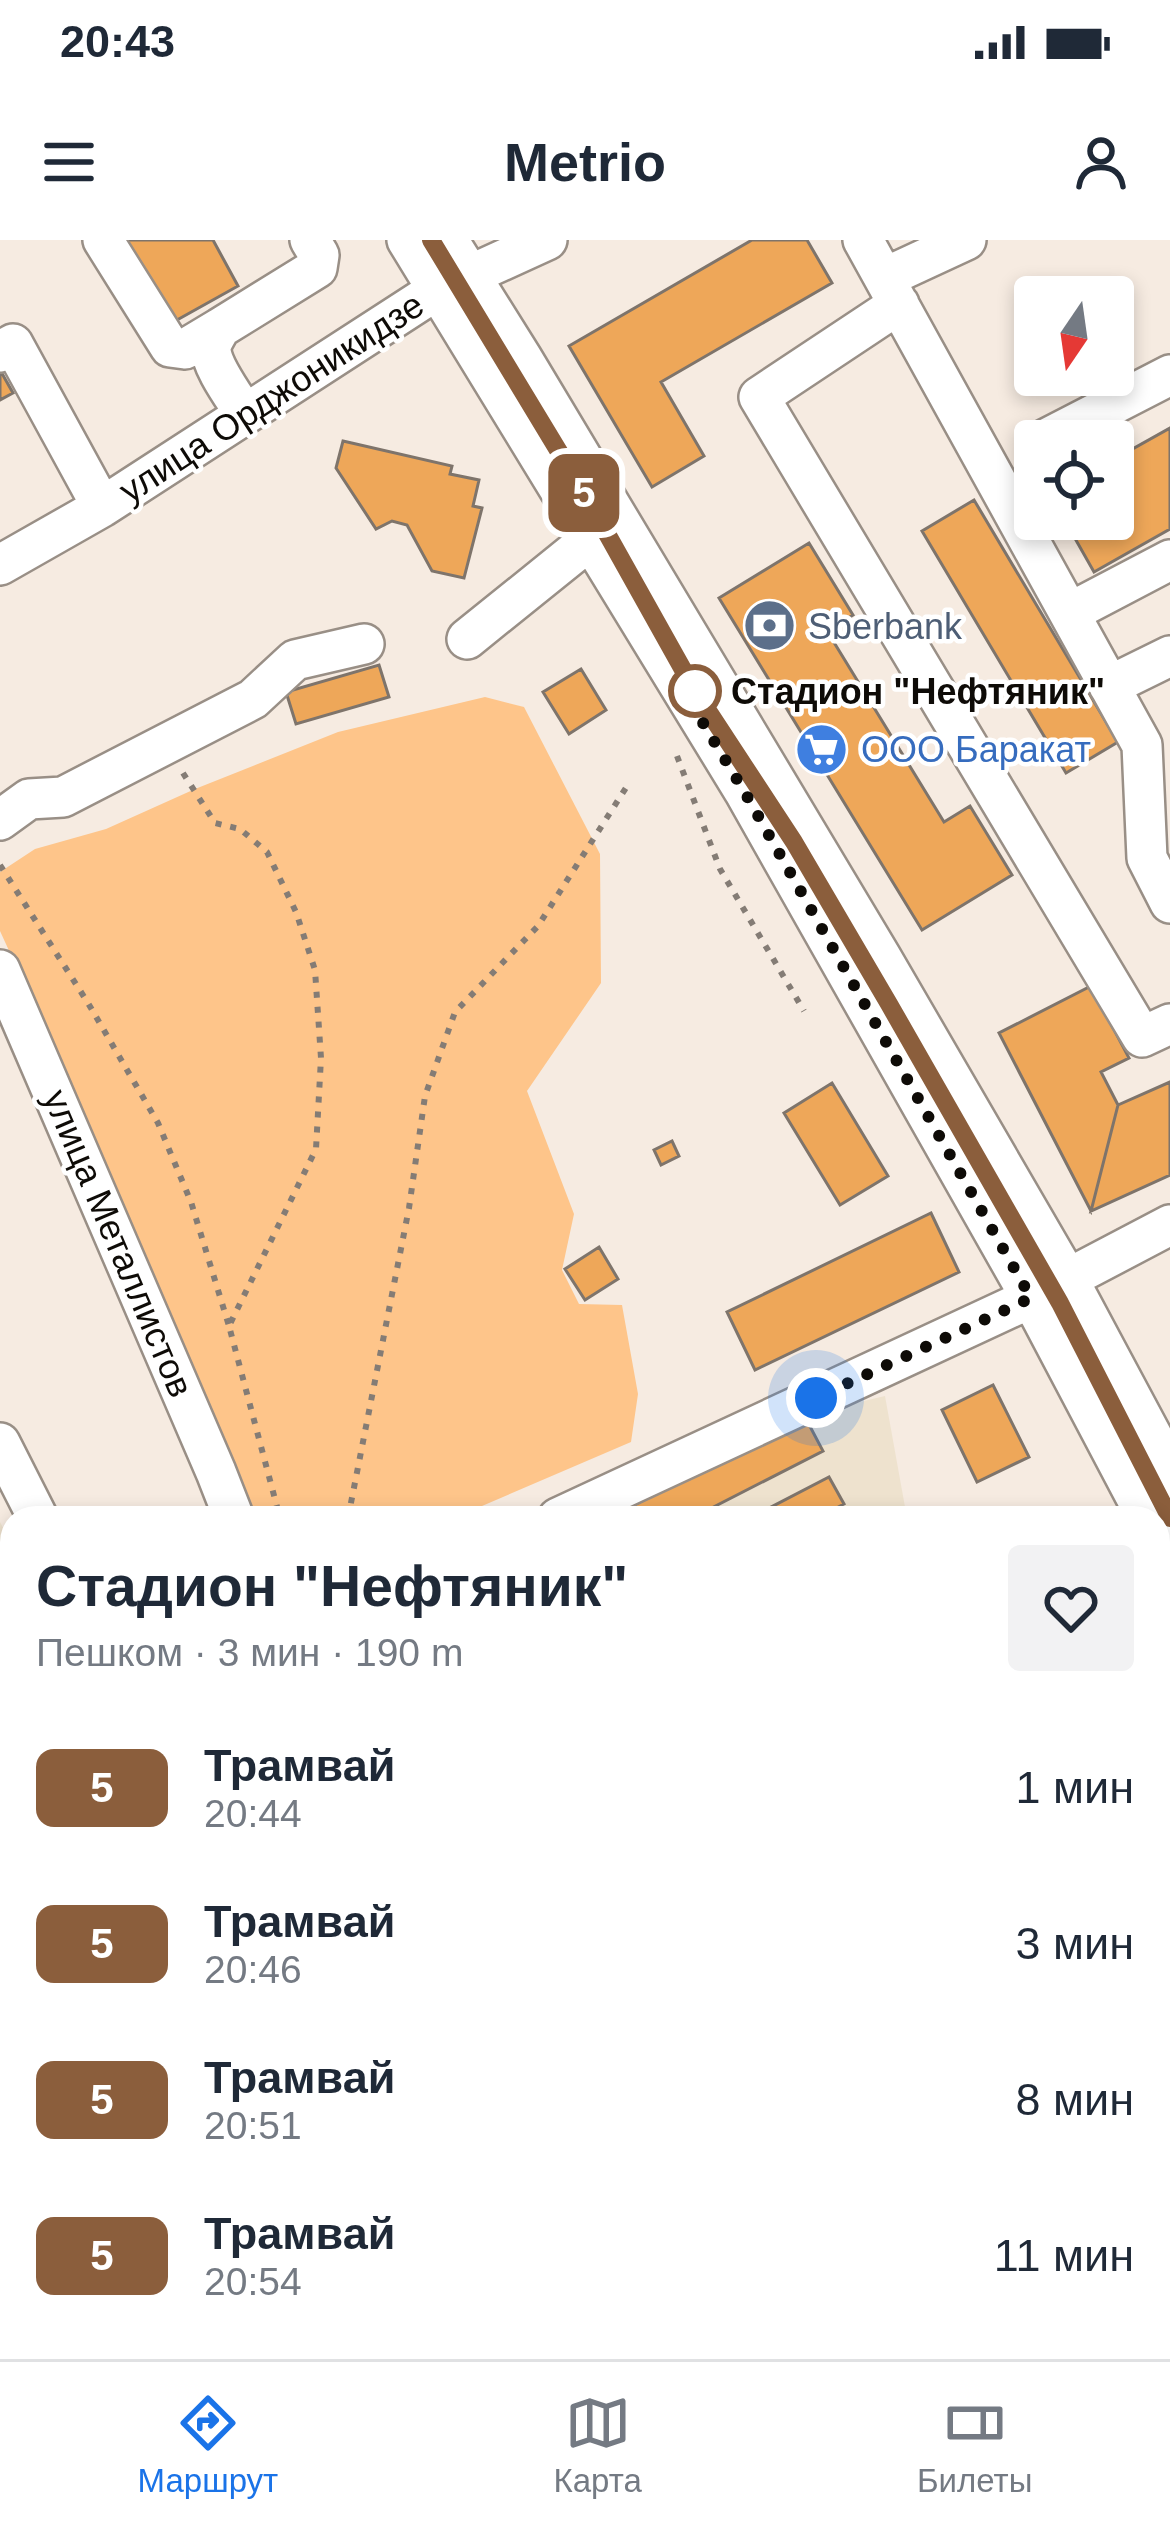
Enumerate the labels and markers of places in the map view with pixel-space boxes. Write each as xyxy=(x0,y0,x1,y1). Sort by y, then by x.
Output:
bank icon: Sberbank xyxy=(741,598,797,654)
place label: Sberbank xyxy=(808,606,963,647)
marker: Стадион "Нефтяник" xyxy=(670,666,720,716)
place label: Стадион "Нефтяник" xyxy=(731,671,1105,712)
supermarket icon: ООО Баракат xyxy=(794,721,850,777)
place label: ООО Баракат xyxy=(861,729,1091,770)

